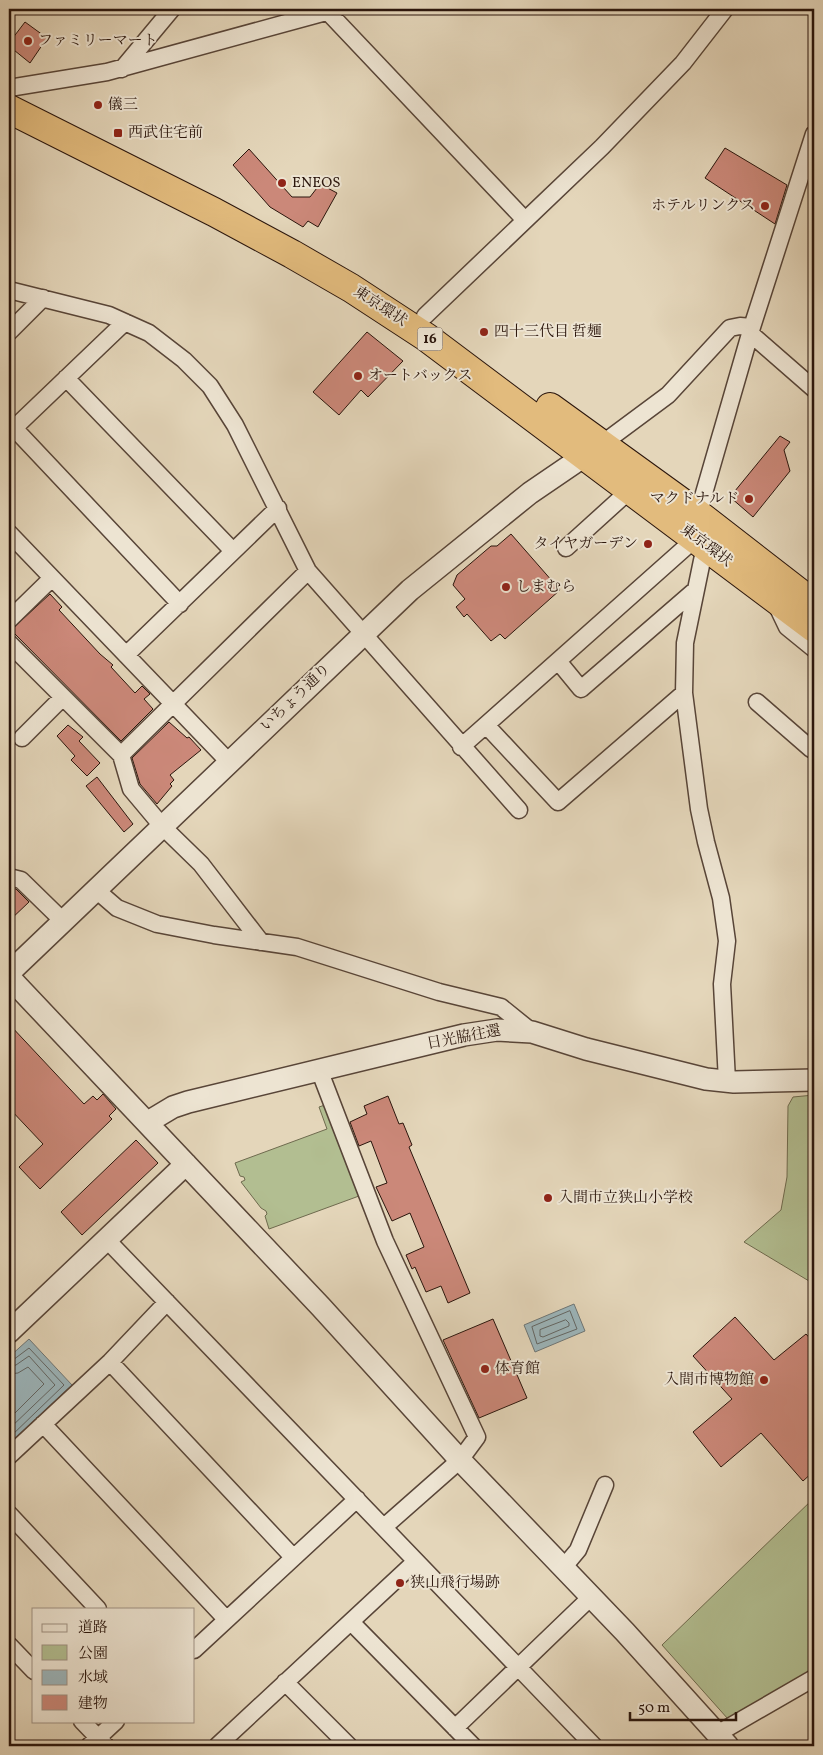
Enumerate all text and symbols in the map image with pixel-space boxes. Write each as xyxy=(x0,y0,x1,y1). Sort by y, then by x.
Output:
place label: ファミリーマート xyxy=(38,31,158,52)
marker: ファミリーマート xyxy=(22,35,34,47)
place label: 儀三 xyxy=(108,95,138,116)
marker: 儀三 xyxy=(92,99,104,111)
place label: 西武住宅前 xyxy=(128,123,203,144)
marker: 西武住宅前 xyxy=(112,127,124,139)
place label: ENEOS xyxy=(292,173,340,194)
marker: ENEOS xyxy=(276,177,288,189)
place label: ホテルリンクス xyxy=(651,196,755,217)
marker: ホテルリンクス xyxy=(759,200,771,212)
street label: 東京環状 xyxy=(349,282,411,332)
place label: 四十三代目 哲麺 xyxy=(494,322,602,343)
marker: 四十三代目 哲麺 xyxy=(478,326,490,338)
road number: 16 xyxy=(418,328,442,350)
place label: オートバックス xyxy=(368,366,473,387)
marker: オートバックス xyxy=(352,370,364,382)
place label: マクドナルド xyxy=(650,489,739,510)
marker: マクドナルド xyxy=(743,493,755,505)
street label: 東京環状 xyxy=(676,520,736,572)
place label: タイヤガーデン xyxy=(534,534,638,555)
marker: タイヤガーデン xyxy=(642,538,654,550)
place label: しまむら xyxy=(516,577,576,598)
marker: しまむら xyxy=(500,581,512,593)
street label: いちょう通り xyxy=(256,659,336,737)
street label: 日光脇往還 xyxy=(425,1021,503,1055)
place label: 入間市立狭山小学校 xyxy=(558,1188,693,1209)
marker: 入間市立狭山小学校 xyxy=(542,1192,554,1204)
place label: 体育館 xyxy=(495,1359,540,1380)
marker: 体育館 xyxy=(479,1363,491,1375)
place label: 入間市博物館 xyxy=(664,1370,754,1391)
marker: 入間市博物館 xyxy=(758,1374,770,1386)
place label: 狭山飛行場跡 xyxy=(410,1573,500,1594)
marker: 狭山飛行場跡 xyxy=(394,1577,406,1589)
legend xyxy=(32,1608,195,1722)
text: 道路 xyxy=(78,1618,108,1639)
text: 公園 xyxy=(78,1644,108,1665)
text: 水域 xyxy=(78,1668,108,1689)
scale bar xyxy=(630,1690,737,1722)
text: 建物 xyxy=(78,1694,108,1715)
text: 50 m xyxy=(638,1698,670,1719)

